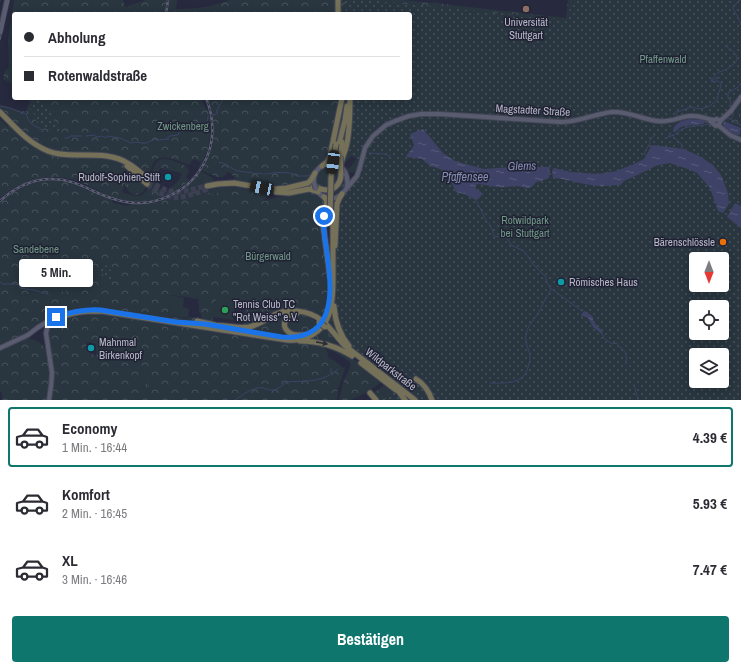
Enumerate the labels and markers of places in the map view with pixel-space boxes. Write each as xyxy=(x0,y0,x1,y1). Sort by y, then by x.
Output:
marker: Universität Stuttgart xyxy=(521,4,531,14)
place label: Universität Stuttgart xyxy=(504,15,548,42)
place label: Rudolf-Sophien-Stift xyxy=(78,170,160,184)
marker: Rudolf-Sophien-Stift xyxy=(163,172,173,182)
place label: Bärenschlössle xyxy=(654,235,715,249)
marker: Bärenschlössle xyxy=(718,237,728,247)
place label: Römisches Haus xyxy=(569,275,638,289)
marker: Römisches Haus xyxy=(556,277,566,287)
place label: Tennis Club TC "Rot Weiss" e.V. xyxy=(233,297,299,324)
marker: Tennis Club TC "Rot Weiss" e.V. xyxy=(220,305,230,315)
place label: Mahnmal Birkenkopf xyxy=(99,335,143,362)
marker: Mahnmal Birkenkopf xyxy=(86,343,96,353)

